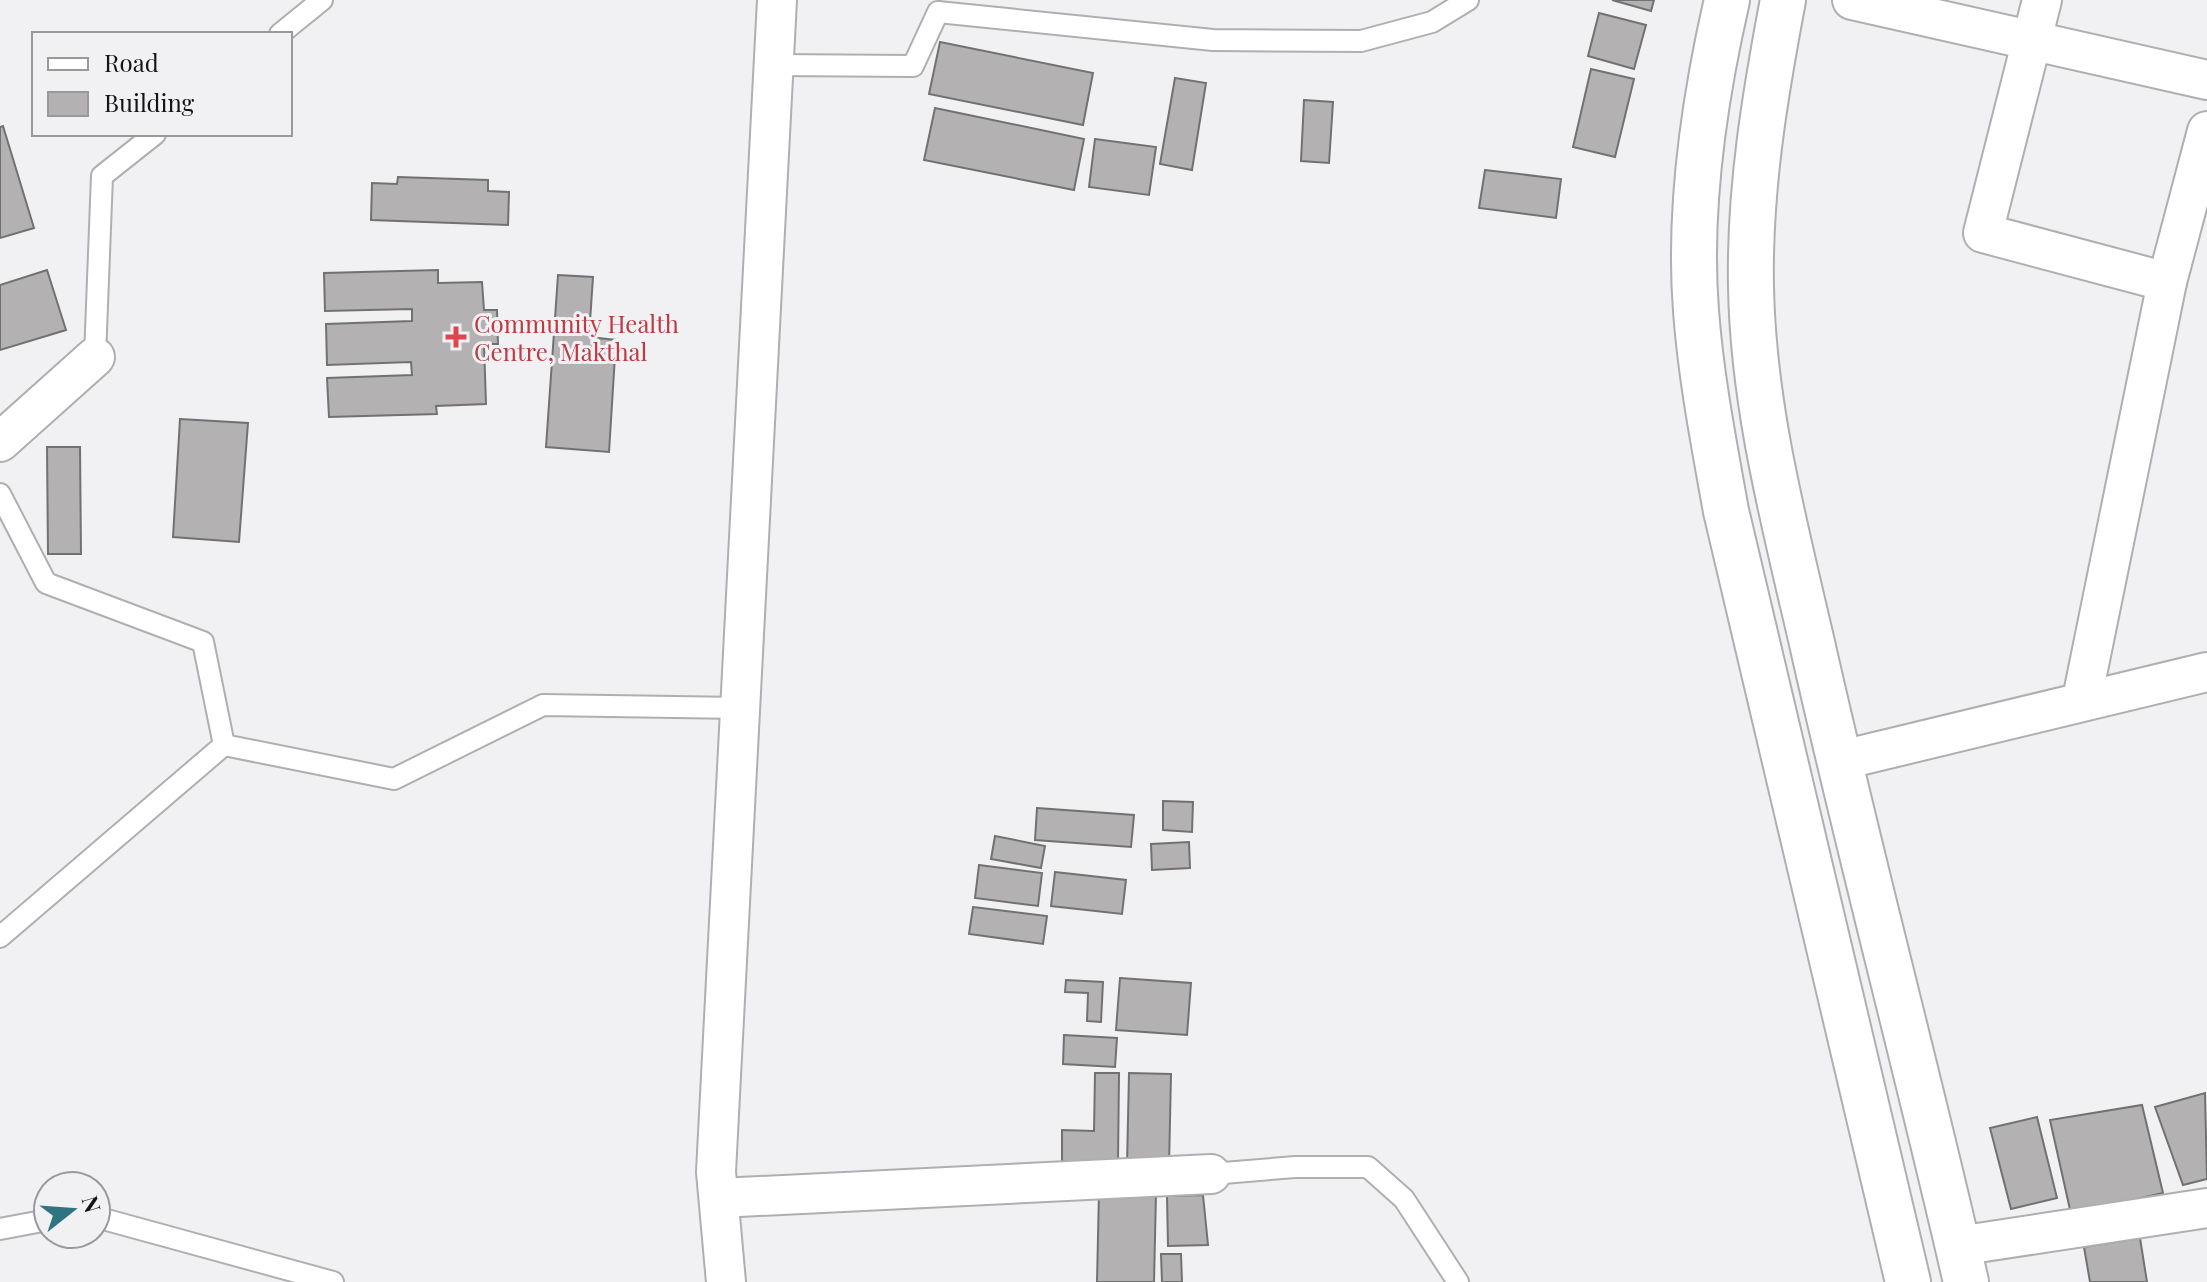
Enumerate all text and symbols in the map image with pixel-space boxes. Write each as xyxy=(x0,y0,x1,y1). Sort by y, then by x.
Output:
legend xyxy=(32,32,292,136)
text: Road xyxy=(104,46,159,78)
text: Building xyxy=(104,86,195,118)
place label: Community Health Centre, Makthal xyxy=(474,307,679,367)
marker: Community Health Centre, Makthal xyxy=(445,326,467,348)
north arrow xyxy=(32,1170,112,1250)
text: N xyxy=(75,1192,109,1216)

